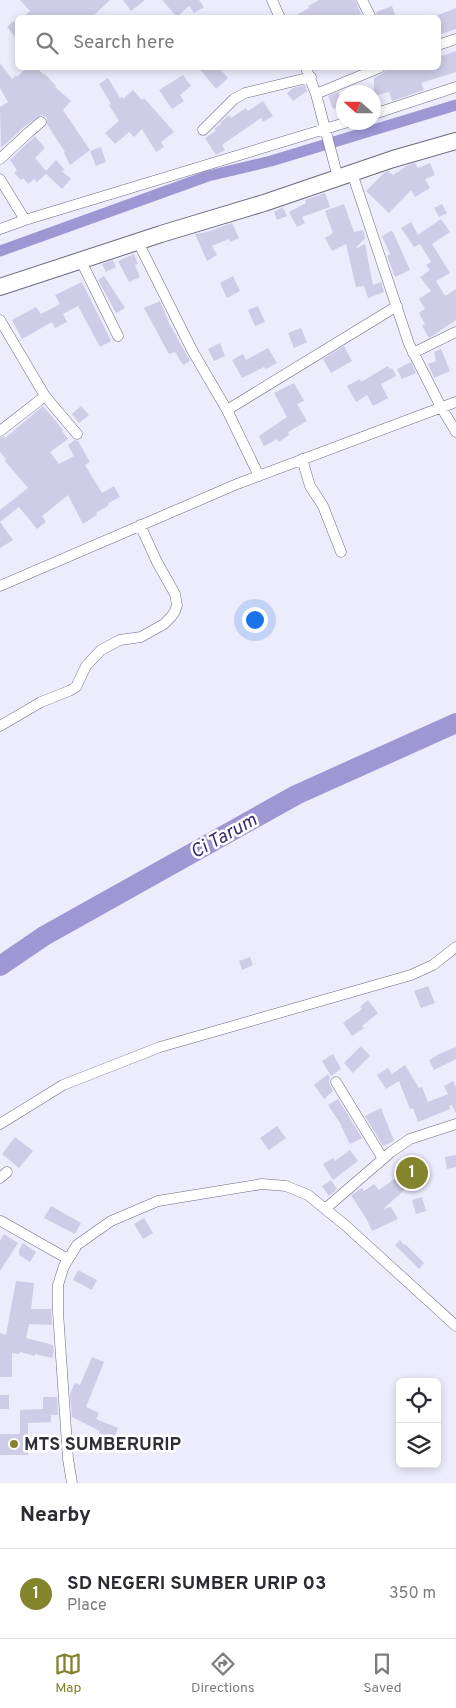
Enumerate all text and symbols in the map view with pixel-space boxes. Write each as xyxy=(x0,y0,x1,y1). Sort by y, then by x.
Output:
search box xyxy=(15,15,441,70)
icon: search xyxy=(33,29,61,57)
text: Search here xyxy=(73,31,175,55)
north arrow xyxy=(336,85,381,130)
your location xyxy=(242,607,268,633)
water label: Ci Tarum xyxy=(187,809,262,865)
pin: 1 xyxy=(396,1154,428,1192)
map controls xyxy=(396,1378,441,1468)
button: locate xyxy=(396,1378,441,1423)
button: layers xyxy=(396,1423,441,1468)
place label: MTS SUMBERURIP xyxy=(24,1434,182,1457)
marker: MTS SUMBERURIP xyxy=(8,1438,20,1450)
text: Nearby xyxy=(20,1502,91,1529)
text: SD NEGERI SUMBER URIP 03 xyxy=(67,1572,326,1596)
text: 1 xyxy=(33,1584,39,1604)
text: 350 m xyxy=(389,1584,436,1604)
text: Place xyxy=(67,1596,107,1616)
tab: Map xyxy=(54,1650,82,1697)
tab: Directions xyxy=(191,1650,255,1697)
tab: Saved xyxy=(363,1650,402,1697)

